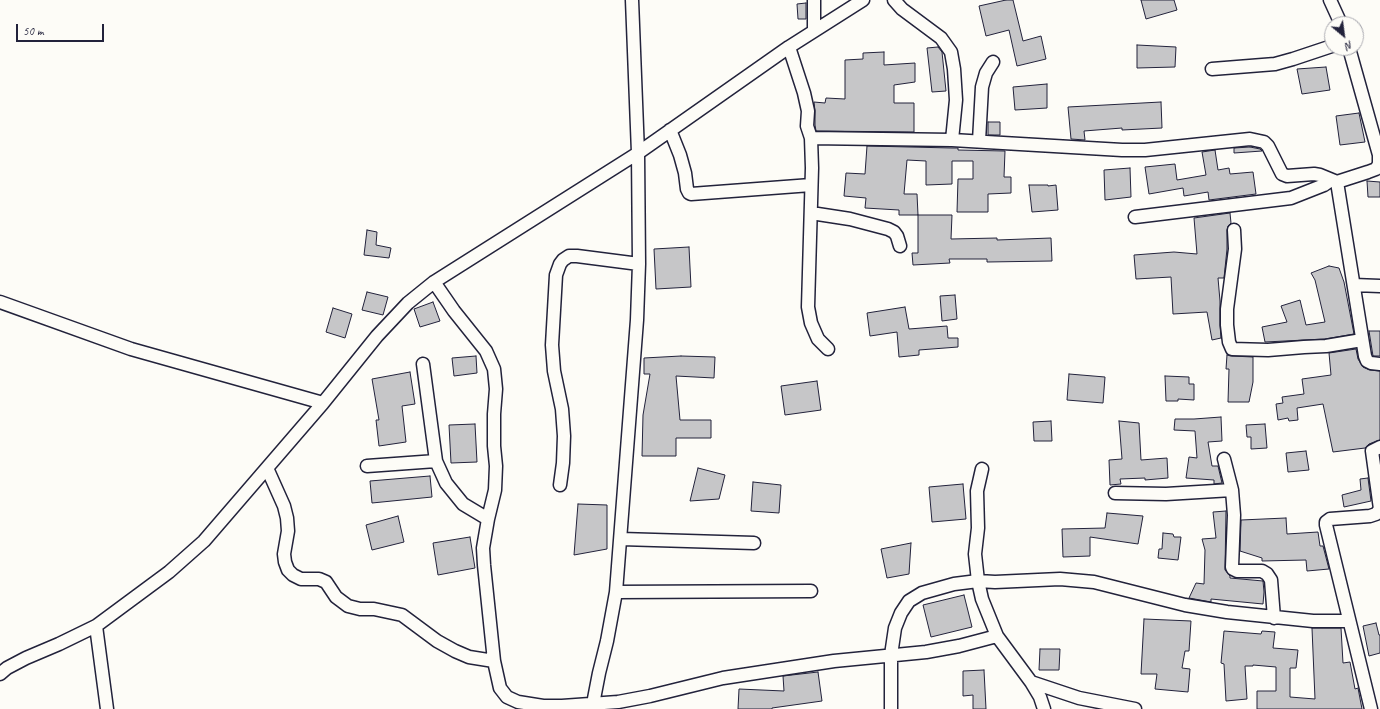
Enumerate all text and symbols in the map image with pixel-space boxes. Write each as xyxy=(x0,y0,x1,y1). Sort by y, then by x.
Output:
scale bar xyxy=(18,16,106,42)
north arrow xyxy=(1324,16,1364,56)
text: 50 m xyxy=(23,23,43,39)
text: N xyxy=(1343,38,1356,53)

